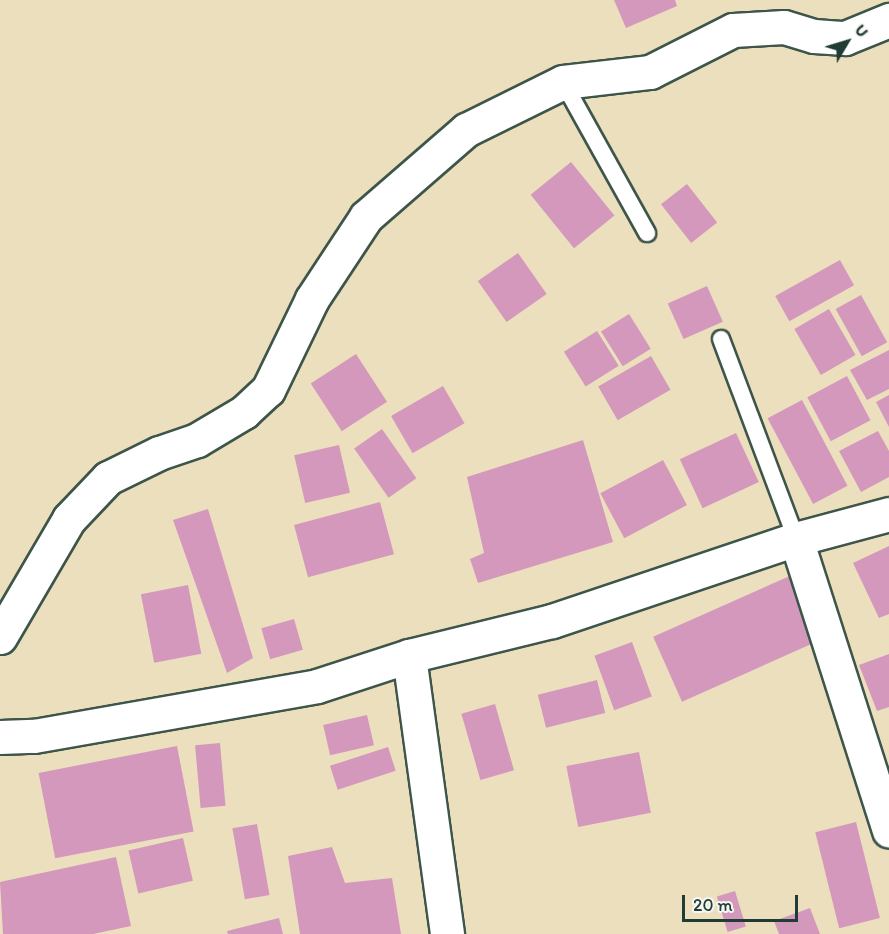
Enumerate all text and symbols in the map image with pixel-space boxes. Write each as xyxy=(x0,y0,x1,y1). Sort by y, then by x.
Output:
north arrow xyxy=(817,12,877,72)
text: U xyxy=(851,21,872,41)
scale bar xyxy=(685,883,800,921)
text: 20 m xyxy=(693,894,733,916)

